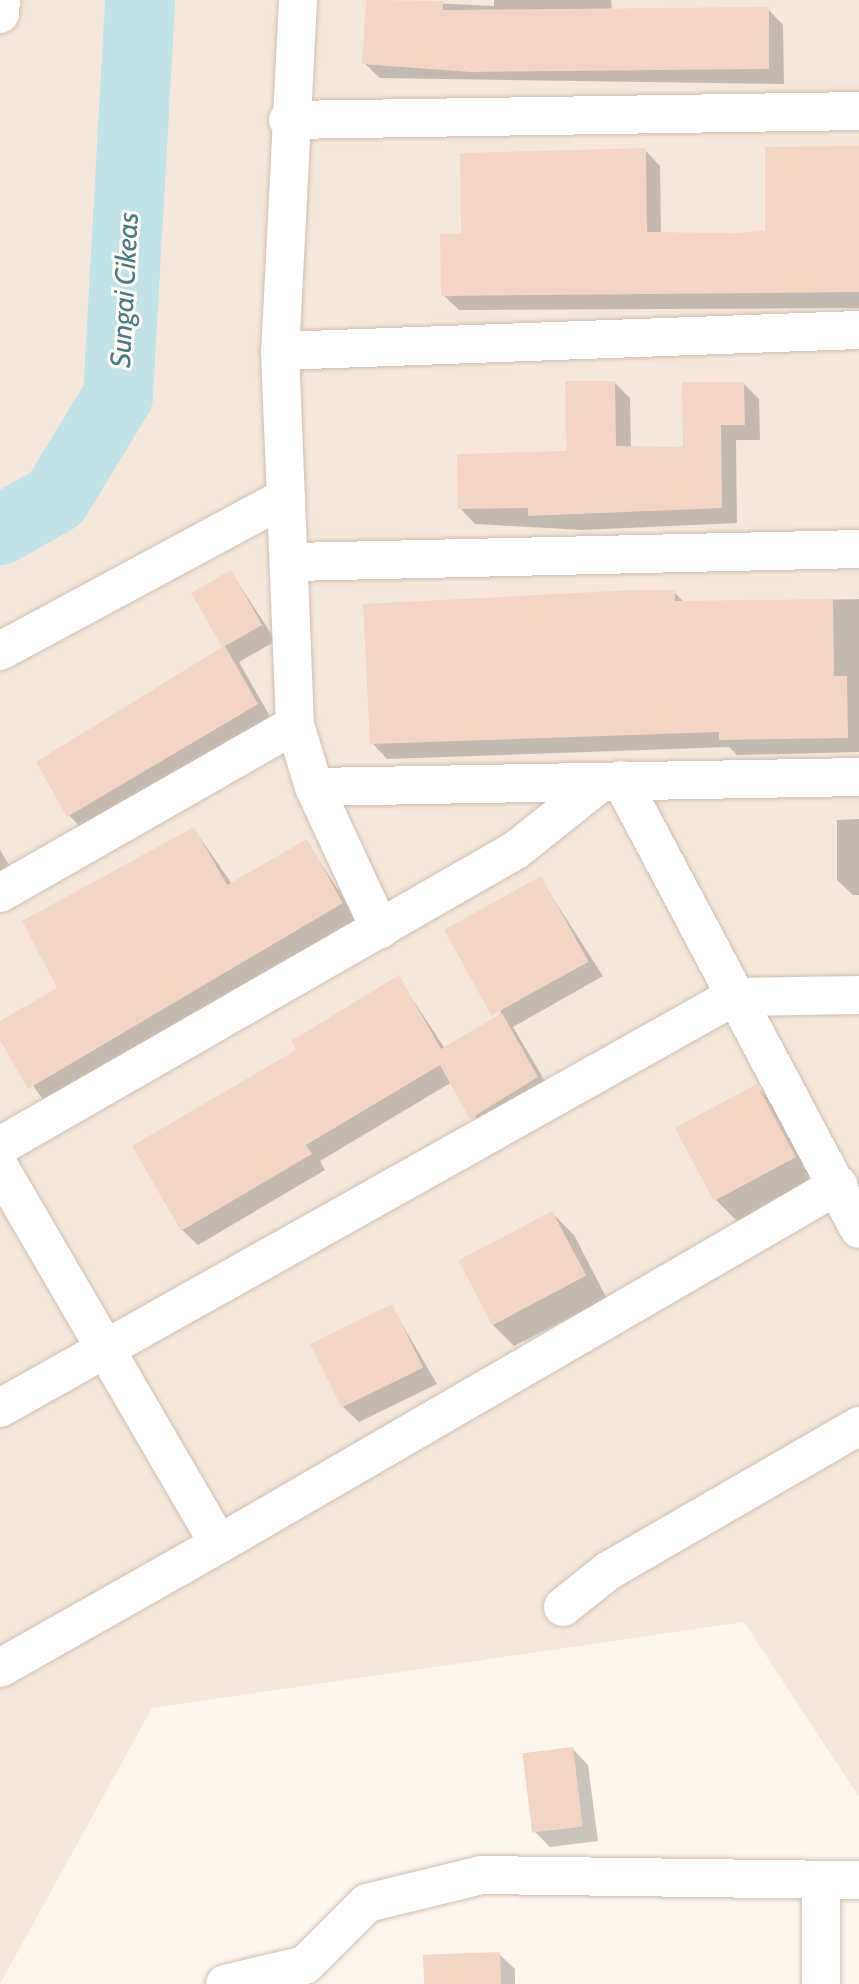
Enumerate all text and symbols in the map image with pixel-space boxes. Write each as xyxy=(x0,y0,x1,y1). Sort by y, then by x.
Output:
water label: Sungai Cikeas xyxy=(103,211,145,369)

